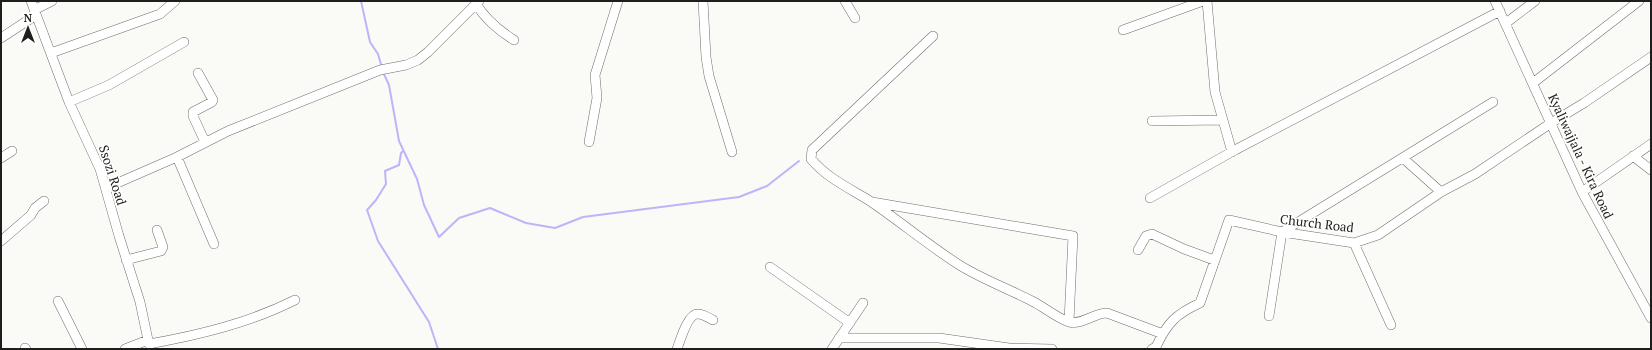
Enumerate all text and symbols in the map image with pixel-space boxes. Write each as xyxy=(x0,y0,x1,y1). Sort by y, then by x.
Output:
north arrow xyxy=(8,8,48,48)
text: N xyxy=(24,11,33,25)
street label: Kyaliwajjala - Kira Road xyxy=(1544,91,1618,221)
street label: Ssozi Road xyxy=(95,143,131,207)
street label: Church Road xyxy=(1279,210,1355,236)

